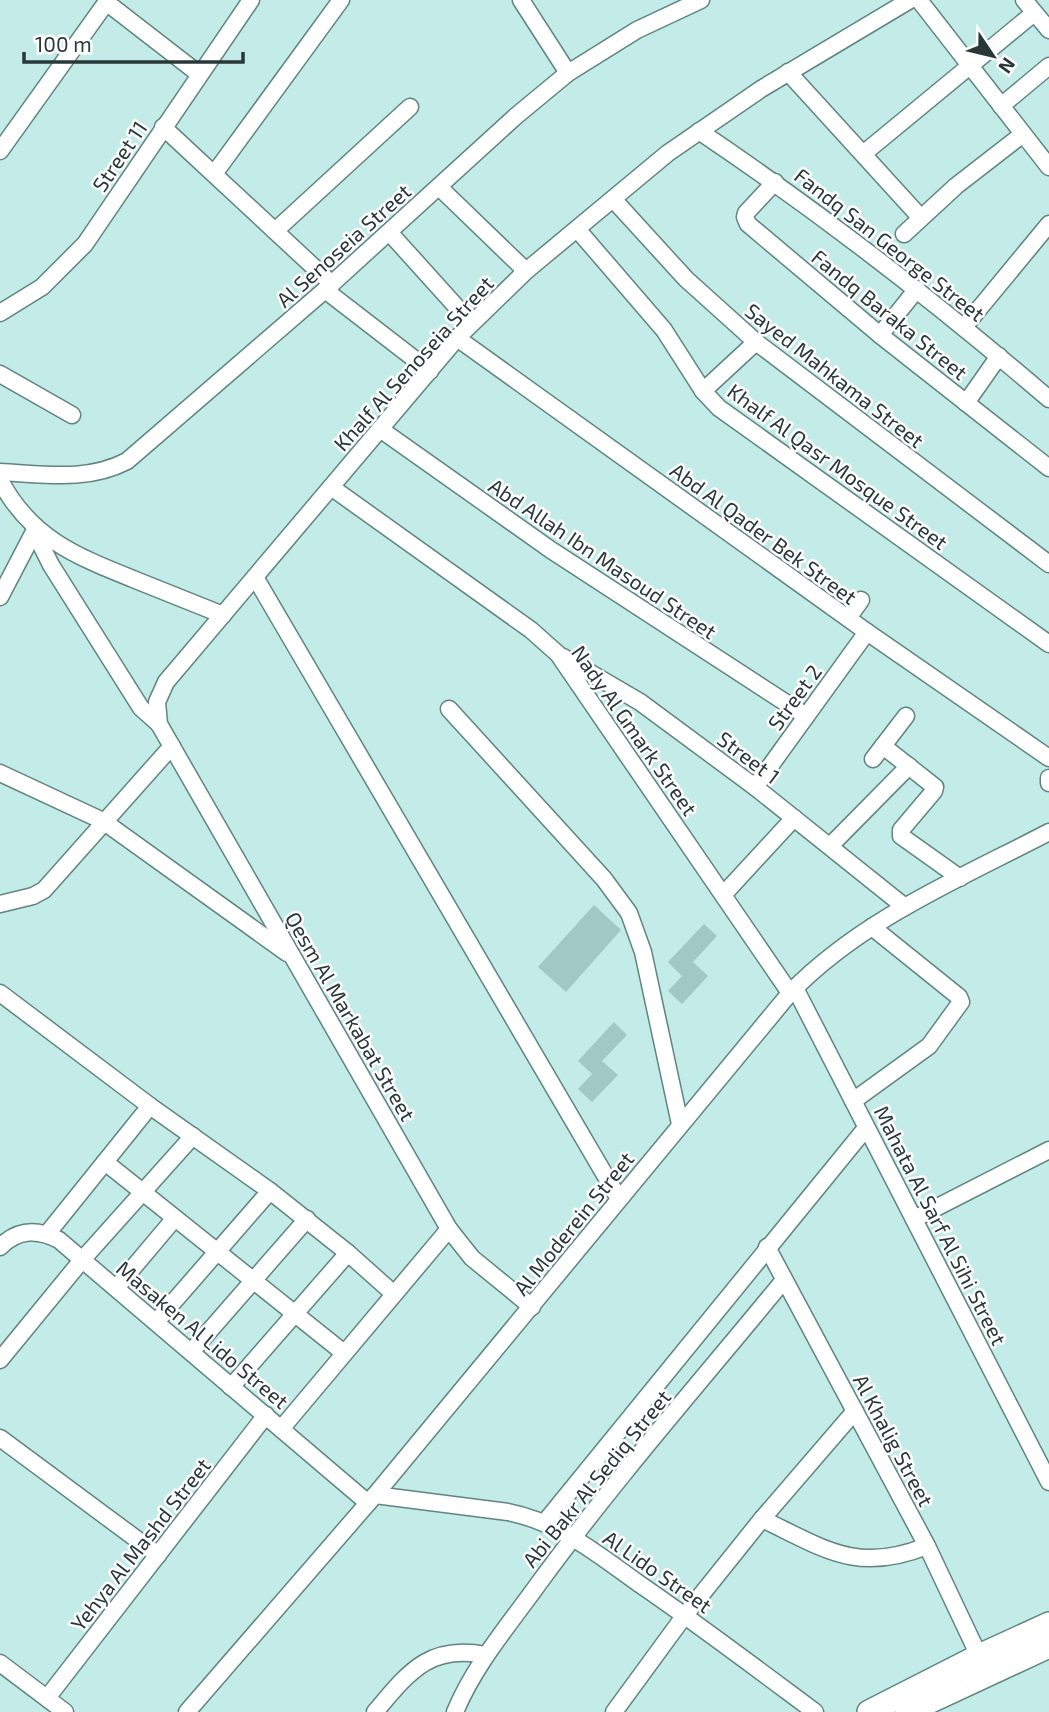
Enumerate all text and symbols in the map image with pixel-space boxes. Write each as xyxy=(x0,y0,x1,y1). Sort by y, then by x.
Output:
scale bar xyxy=(24,21,243,65)
north arrow xyxy=(958,21,1028,91)
text: 100 m xyxy=(35,31,92,56)
text: N xyxy=(994,54,1021,78)
street label: Street 11 xyxy=(86,116,152,196)
street label: Fandq San George Street xyxy=(790,162,990,326)
street label: Al Senoseia Street xyxy=(271,178,415,312)
street label: Fandq Baraka Street xyxy=(807,244,973,384)
street label: Khalf Al Senoseia Street xyxy=(328,271,498,455)
street label: Sayed Mahkama Street xyxy=(741,298,929,452)
street label: Khalf Al Qasr Mosque Street xyxy=(723,378,953,555)
street label: Abd Al Qader Bek Street xyxy=(665,457,862,610)
street label: Abd Allah Ibn Masoud Street xyxy=(484,472,722,644)
street label: Nady Al Gmark Street xyxy=(567,640,703,820)
street label: Street 2 xyxy=(762,659,826,735)
street label: Street 1 xyxy=(713,726,785,788)
street label: Qesm Al Markabat Street xyxy=(280,907,421,1125)
street label: Mahata Al Sarf Al Sihi Street xyxy=(870,1101,1012,1349)
street label: Al Moderein Street xyxy=(508,1146,638,1300)
street label: Masaken Al Lido Street xyxy=(112,1255,294,1413)
street label: Al Khalig Street xyxy=(849,1370,939,1510)
street label: Abi Bakr Al Sediq Street xyxy=(517,1384,675,1572)
street label: Yehya Al Mashd Street xyxy=(65,1453,215,1635)
street label: Al Lido Street xyxy=(599,1524,717,1618)

